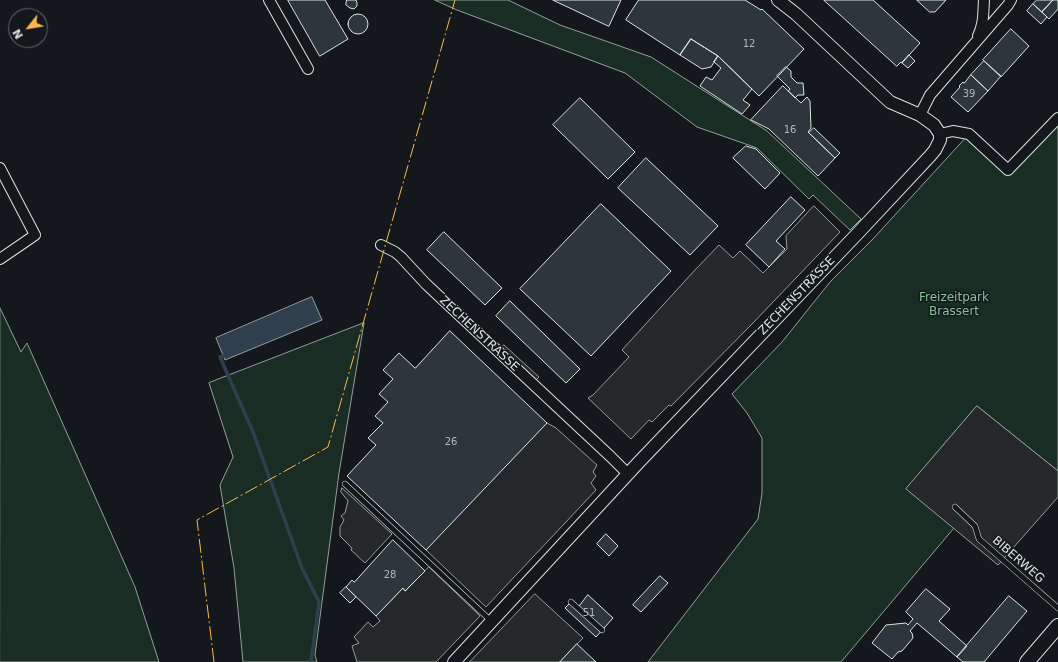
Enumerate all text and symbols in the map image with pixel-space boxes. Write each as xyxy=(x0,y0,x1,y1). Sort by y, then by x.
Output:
north arrow xyxy=(8,8,48,48)
text: N xyxy=(10,27,26,41)
house number: 12 xyxy=(743,38,755,50)
house number: 39 xyxy=(963,88,975,100)
house number: 16 xyxy=(784,124,796,136)
street label: ZECHENSTRASSE xyxy=(756,254,838,338)
park label: Freizeitpark Brassert xyxy=(919,291,989,319)
street label: ZECHENSTRASSE xyxy=(436,293,522,375)
house number: 26 xyxy=(445,436,457,448)
street label: BIBERWEG xyxy=(989,534,1047,586)
house number: 28 xyxy=(384,569,396,581)
house number: 51 xyxy=(583,607,595,619)

